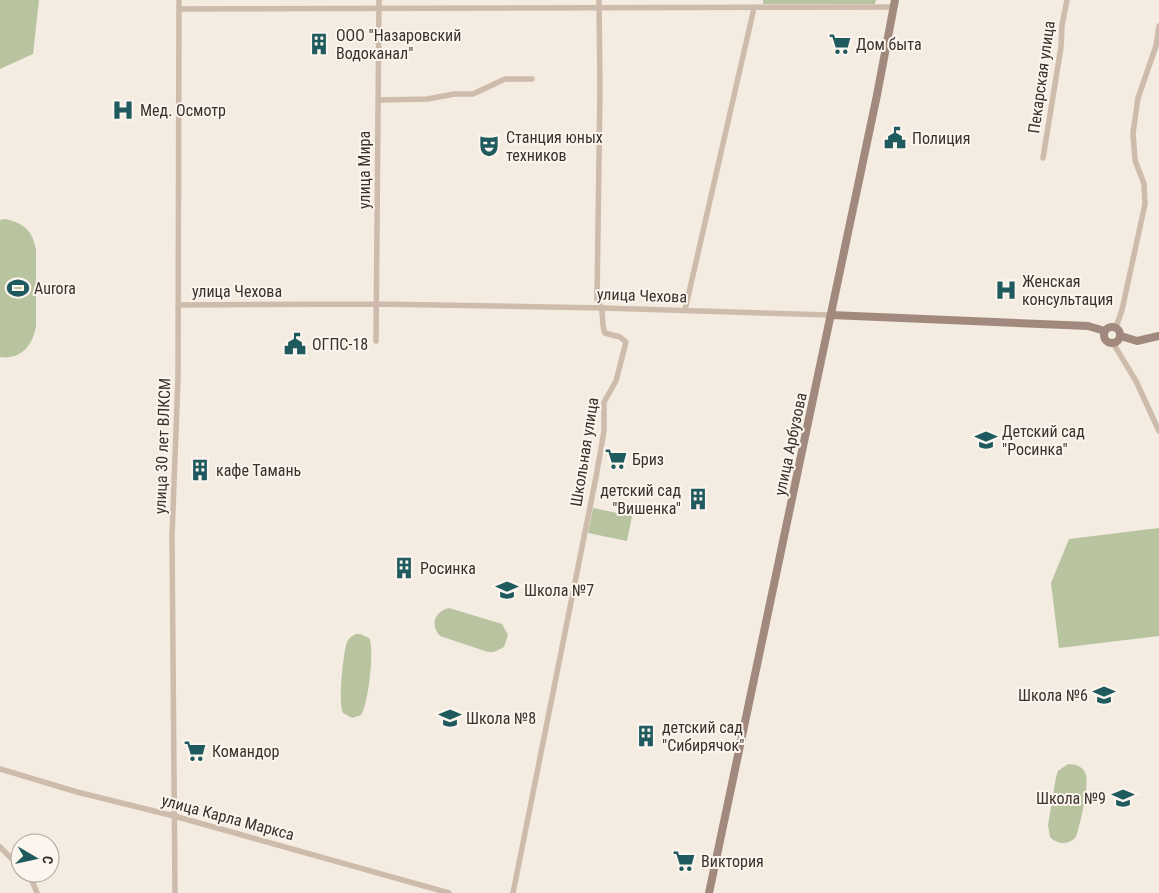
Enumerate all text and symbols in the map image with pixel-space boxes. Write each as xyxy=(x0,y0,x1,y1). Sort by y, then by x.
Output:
street label: Пекарская улица xyxy=(1024,20,1059,135)
place label: ООО "Назаровский Водоканал" xyxy=(336,26,461,63)
building icon: ООО "Назаровский Водоканал" xyxy=(306,31,332,57)
supermarket icon: Дом быта xyxy=(827,31,853,57)
place label: Дом быта xyxy=(856,35,922,54)
hospital icon: Мед. Осмотр xyxy=(110,97,136,123)
place label: Мед. Осмотр xyxy=(140,101,226,120)
public building icon: Полиция xyxy=(882,125,908,151)
place label: Станция юных техников xyxy=(506,128,603,165)
place label: Полиция xyxy=(912,129,970,148)
street label: улица Мира xyxy=(355,131,374,209)
theatre icon: Станция юных техников xyxy=(476,133,502,159)
place label: Женская консультация xyxy=(1022,272,1113,309)
sports icon: Aurora xyxy=(5,275,31,301)
hospital icon: Женская консультация xyxy=(993,277,1019,303)
place label: Aurora xyxy=(34,279,76,298)
street label: улица Чехова xyxy=(192,282,282,301)
street label: улица Чехова xyxy=(597,284,687,307)
public building icon: ОГПС-18 xyxy=(282,331,308,357)
place label: ОГПС-18 xyxy=(312,335,368,354)
street label: улица 30 лет ВЛКСМ xyxy=(151,378,174,514)
street label: улица Арбузова xyxy=(770,391,811,497)
street label: Школьная улица xyxy=(566,396,602,508)
place label: Детский сад "Росинка" xyxy=(1002,422,1085,459)
school or university icon: Детский сад "Росинка" xyxy=(973,427,999,453)
supermarket icon: Бриз xyxy=(603,446,629,472)
place label: Бриз xyxy=(632,450,664,469)
building icon: кафе Тамань xyxy=(187,457,213,483)
place label: кафе Тамань xyxy=(216,461,301,480)
place label: детский сад "Вишенка" xyxy=(600,481,681,518)
building icon: детский сад "Вишенка" xyxy=(685,486,711,512)
building icon: Росинка xyxy=(391,555,417,581)
place label: Росинка xyxy=(420,559,476,578)
school or university icon: Школа №7 xyxy=(494,577,520,603)
place label: Школа №7 xyxy=(524,581,594,600)
school or university icon: Школа №6 xyxy=(1091,682,1117,708)
place label: Школа №6 xyxy=(1018,686,1088,705)
school or university icon: Школа №8 xyxy=(437,705,463,731)
place label: Школа №8 xyxy=(466,709,536,728)
place label: детский сад "Сибирячок" xyxy=(662,718,744,755)
building icon: детский сад "Сибирячок" xyxy=(633,723,659,749)
supermarket icon: Командор xyxy=(182,738,208,764)
place label: Командор xyxy=(212,742,280,761)
school or university icon: Школа №9 xyxy=(1110,785,1136,811)
place label: Школа №9 xyxy=(1036,789,1106,808)
street label: улица Карла Маркса xyxy=(159,791,296,844)
north arrow xyxy=(10,833,60,883)
supermarket icon: Виктория xyxy=(671,848,697,874)
place label: Виктория xyxy=(701,852,764,871)
text: С xyxy=(39,855,56,865)

